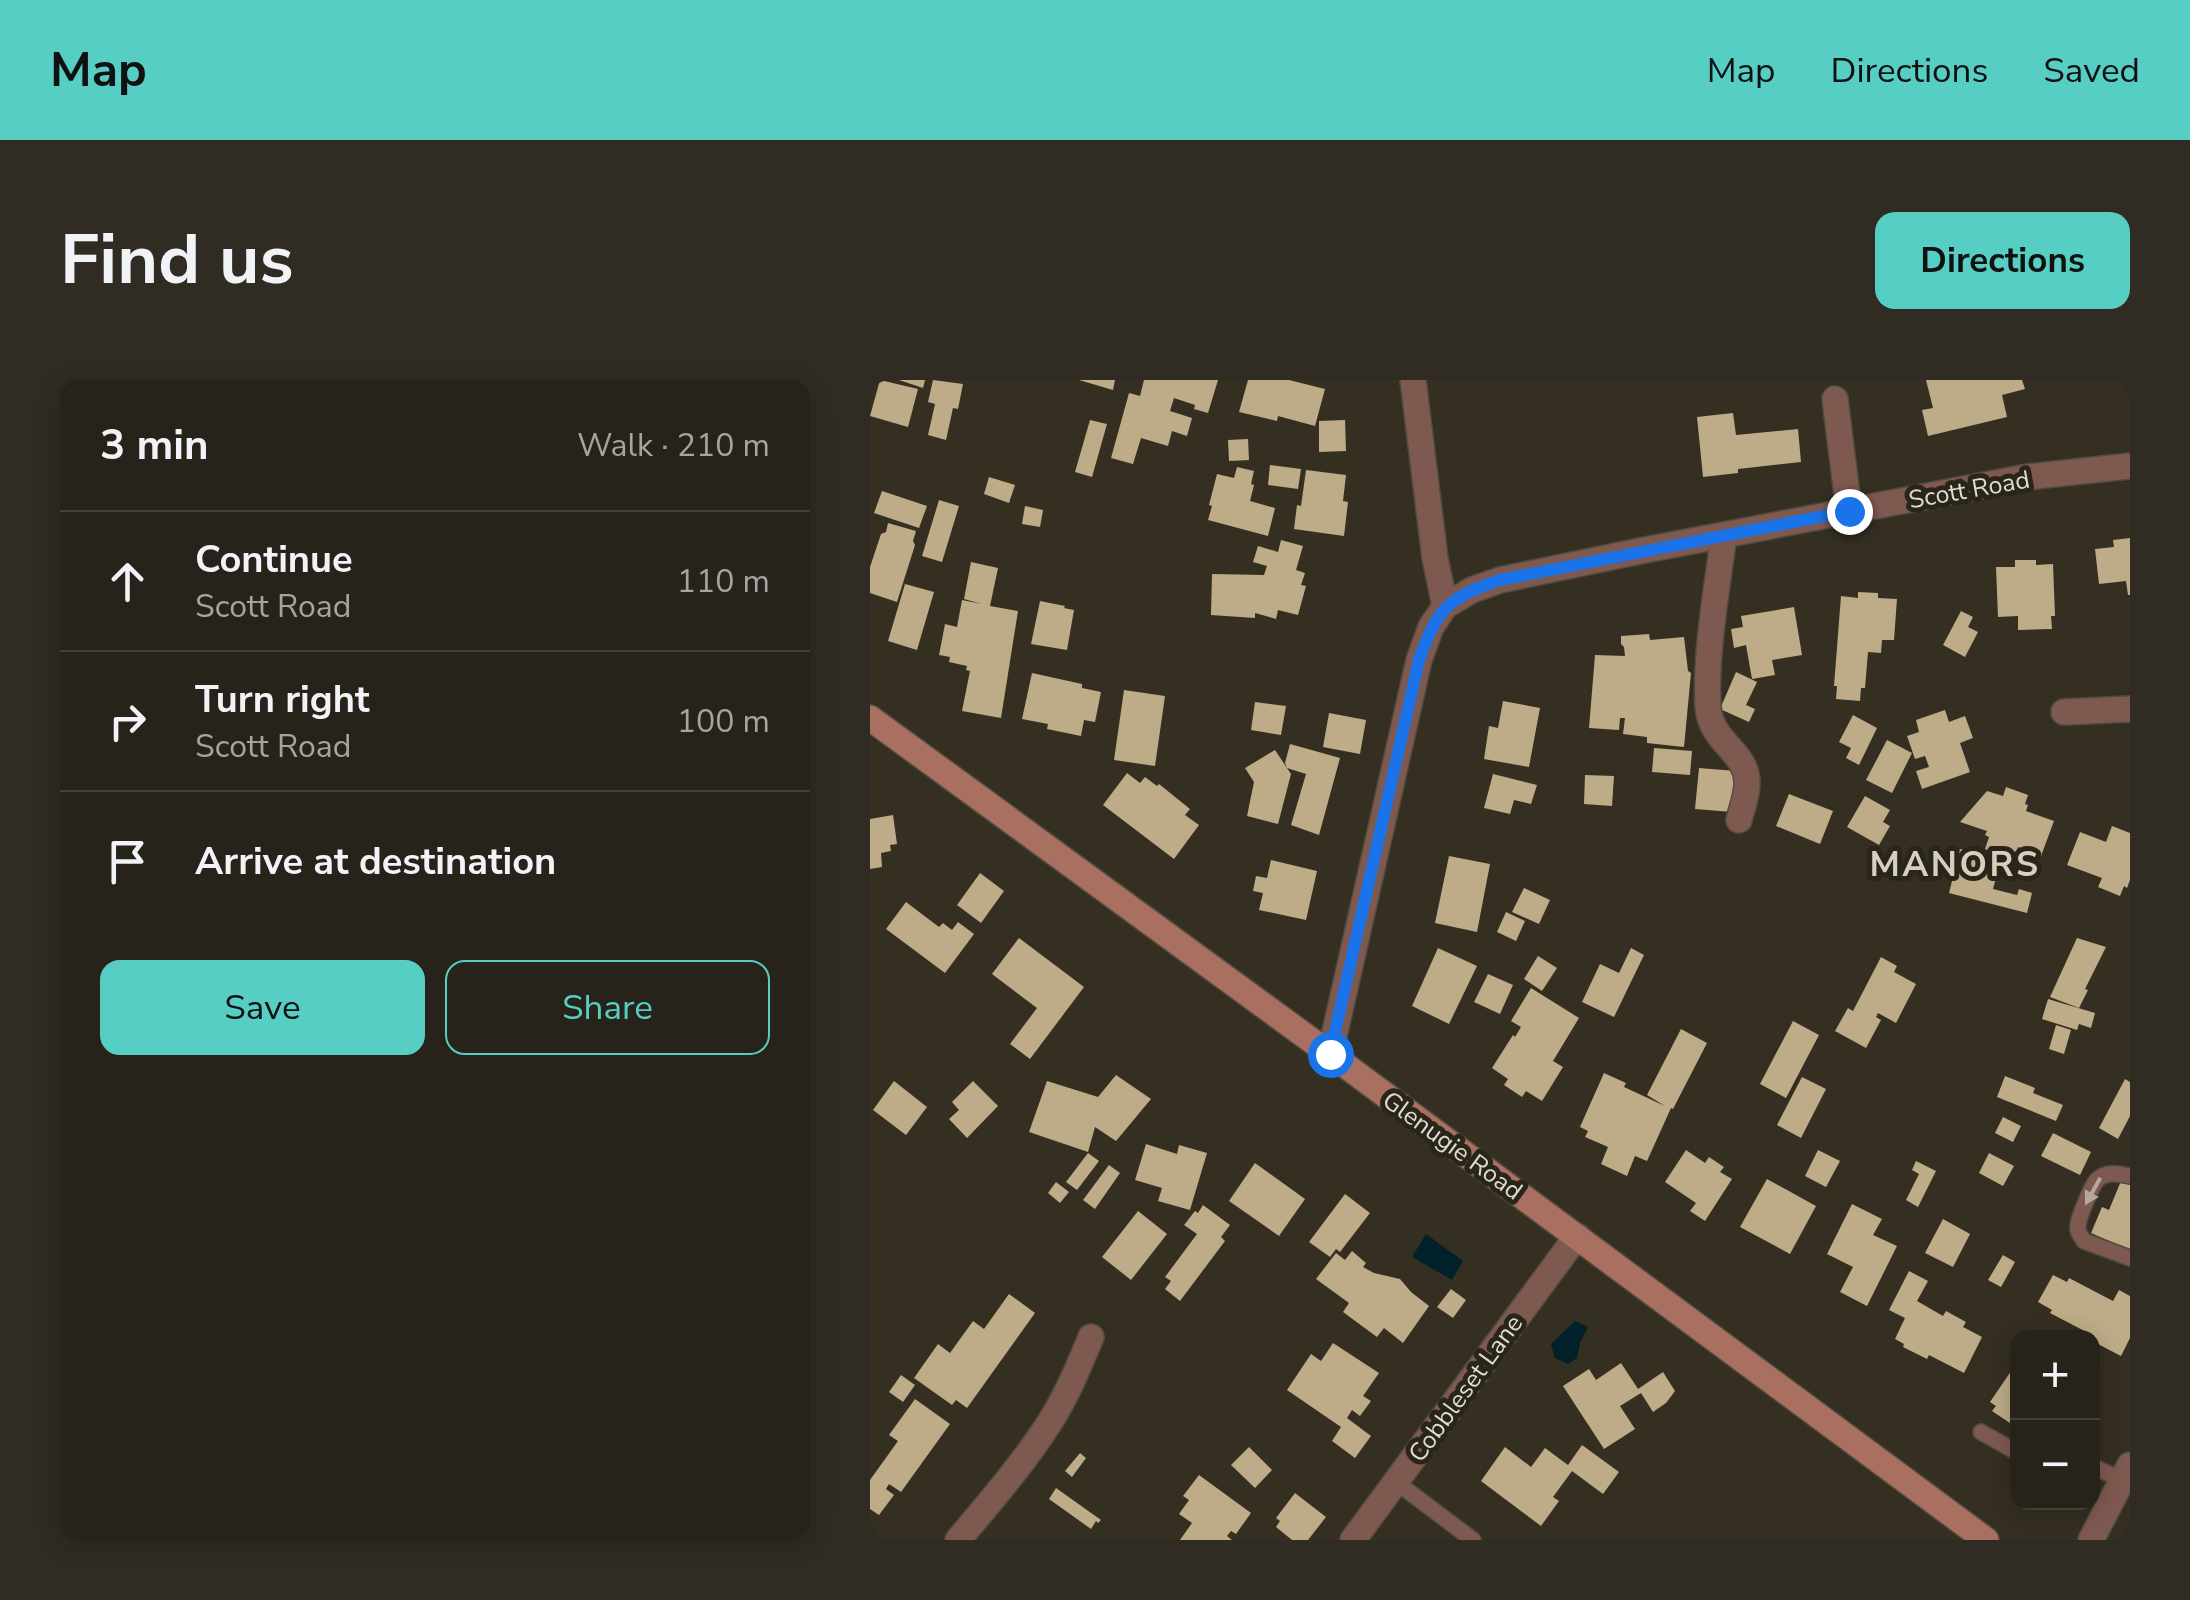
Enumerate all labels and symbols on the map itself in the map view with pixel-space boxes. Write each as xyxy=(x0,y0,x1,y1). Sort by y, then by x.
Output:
street label: Scott Road xyxy=(1906,463,2032,517)
route end xyxy=(1827,489,1873,535)
district label: MANORS xyxy=(1869,841,2041,888)
route start xyxy=(1308,1032,1354,1078)
street label: Glenugie Road xyxy=(1376,1083,1529,1208)
one-way arrow xyxy=(2085,1177,2102,1205)
street label: Cobbleset Lane xyxy=(1401,1308,1531,1469)

